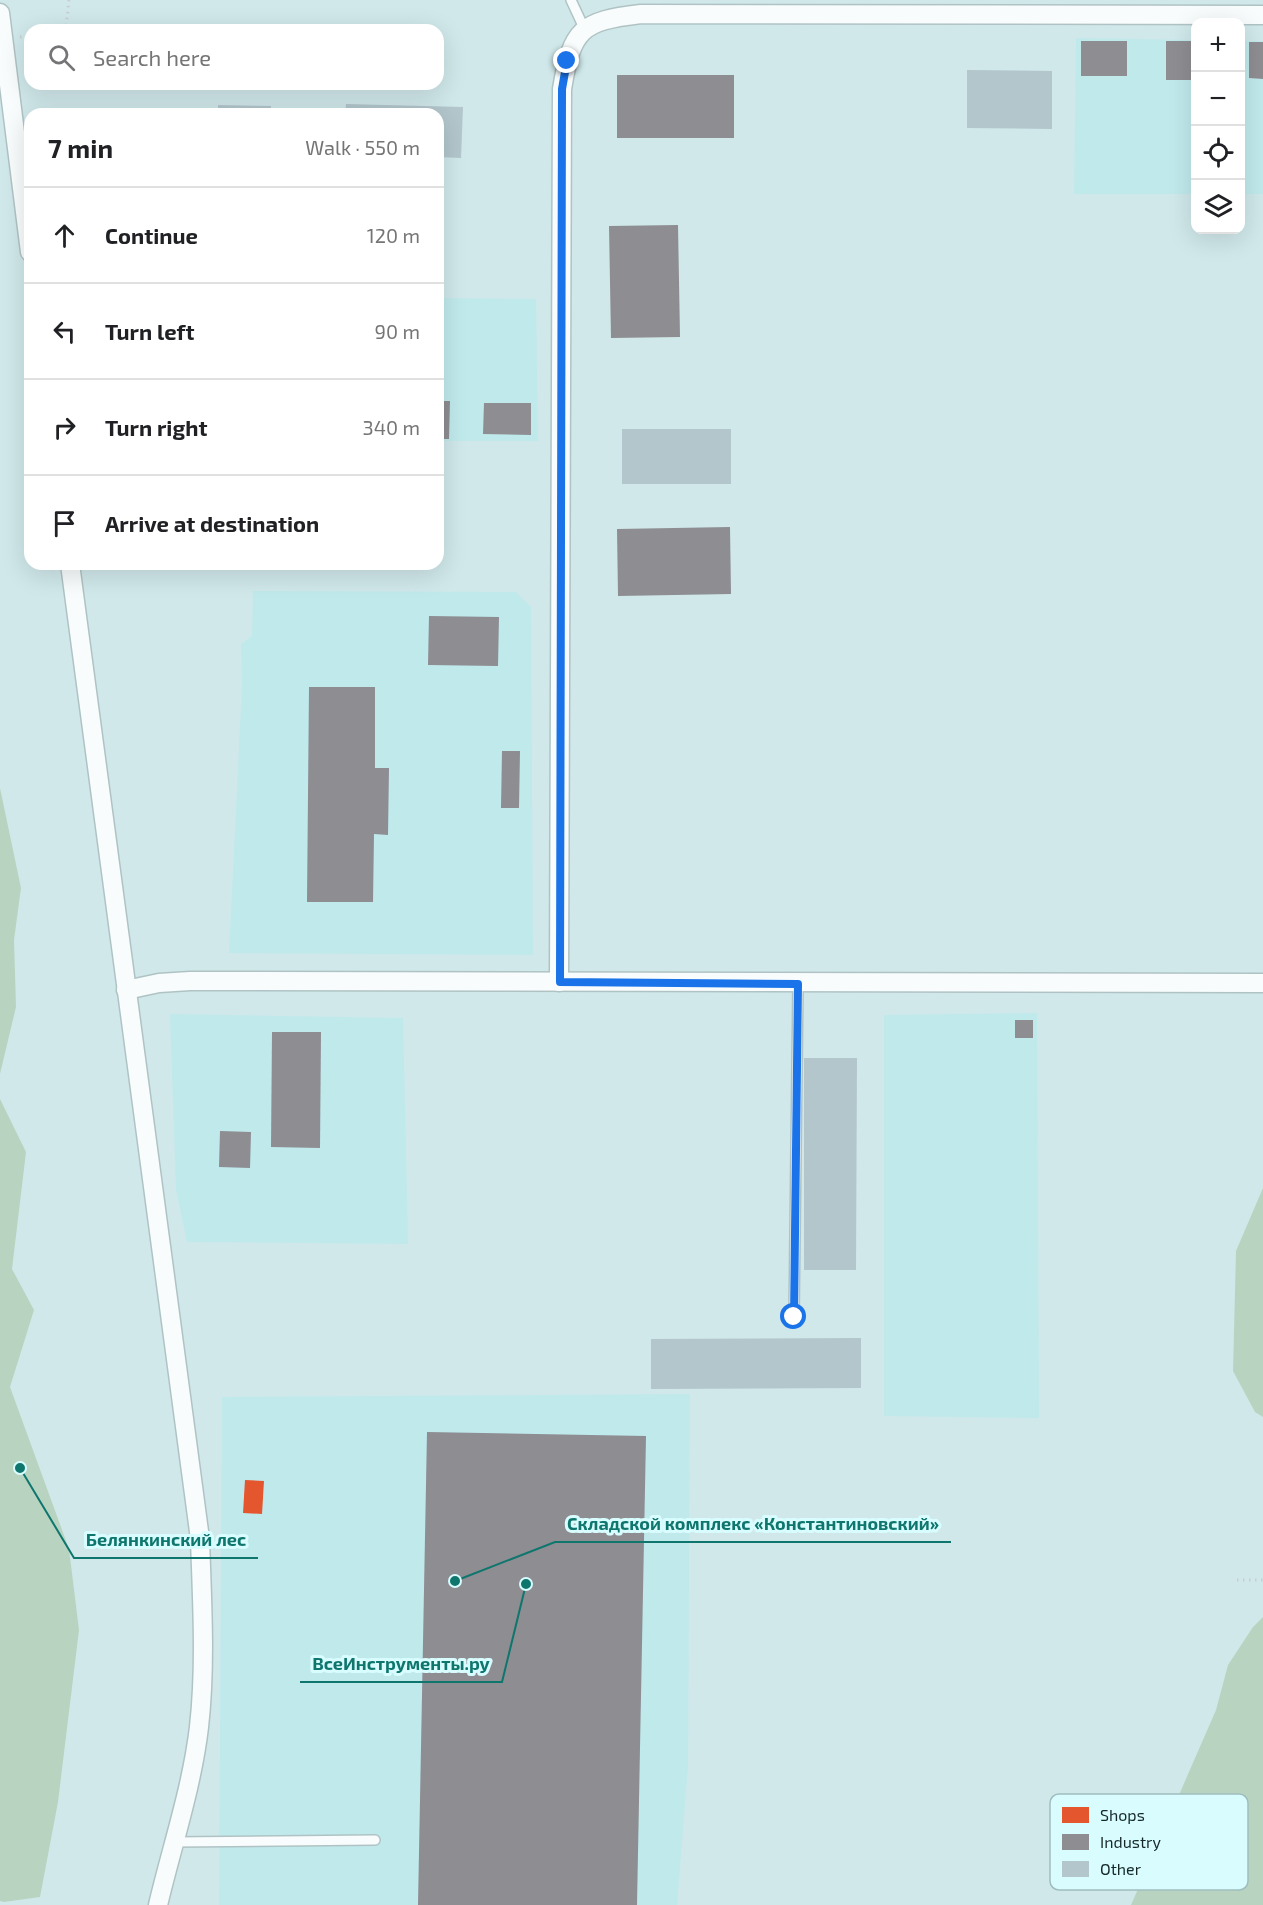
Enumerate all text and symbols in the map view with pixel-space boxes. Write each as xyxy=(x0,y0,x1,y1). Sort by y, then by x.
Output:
map controls xyxy=(1191,18,1245,234)
button: + xyxy=(1191,18,1245,72)
search box xyxy=(24,24,444,90)
icon: search xyxy=(45,41,78,74)
text: Search here xyxy=(93,44,211,70)
route end xyxy=(553,47,579,73)
button: − xyxy=(1191,72,1245,126)
button: locate xyxy=(1191,126,1245,180)
text: 7 min xyxy=(48,132,113,163)
text: Walk · 550 m xyxy=(305,135,420,159)
button: layers xyxy=(1191,180,1245,234)
icon: ahead xyxy=(48,219,81,252)
text: Continue xyxy=(105,222,198,248)
text: 120 m xyxy=(367,223,420,247)
icon: left xyxy=(48,315,81,348)
text: Turn left xyxy=(105,318,194,344)
text: 90 m xyxy=(375,319,420,343)
icon: right xyxy=(48,411,81,444)
text: Turn right xyxy=(105,414,207,440)
text: 340 m xyxy=(363,415,420,439)
icon: arrive xyxy=(48,507,81,540)
text: Arrive at destination xyxy=(105,510,319,536)
route start xyxy=(780,1303,806,1329)
callout: Складской комплекс «Константиновский» xyxy=(555,1506,951,1542)
text: Складской комплекс «Константиновский» xyxy=(567,1512,939,1534)
callout: Белянкинский лес xyxy=(74,1522,258,1558)
text: Белянкинский лес xyxy=(86,1528,246,1550)
callout: ВсеИнструменты.ру xyxy=(300,1646,502,1682)
text: ВсеИнструменты.ру xyxy=(312,1652,491,1674)
legend xyxy=(1050,1794,1248,1890)
text: Shops xyxy=(1100,1805,1145,1824)
text: Industry xyxy=(1100,1832,1161,1851)
text: Other xyxy=(1100,1859,1142,1878)

